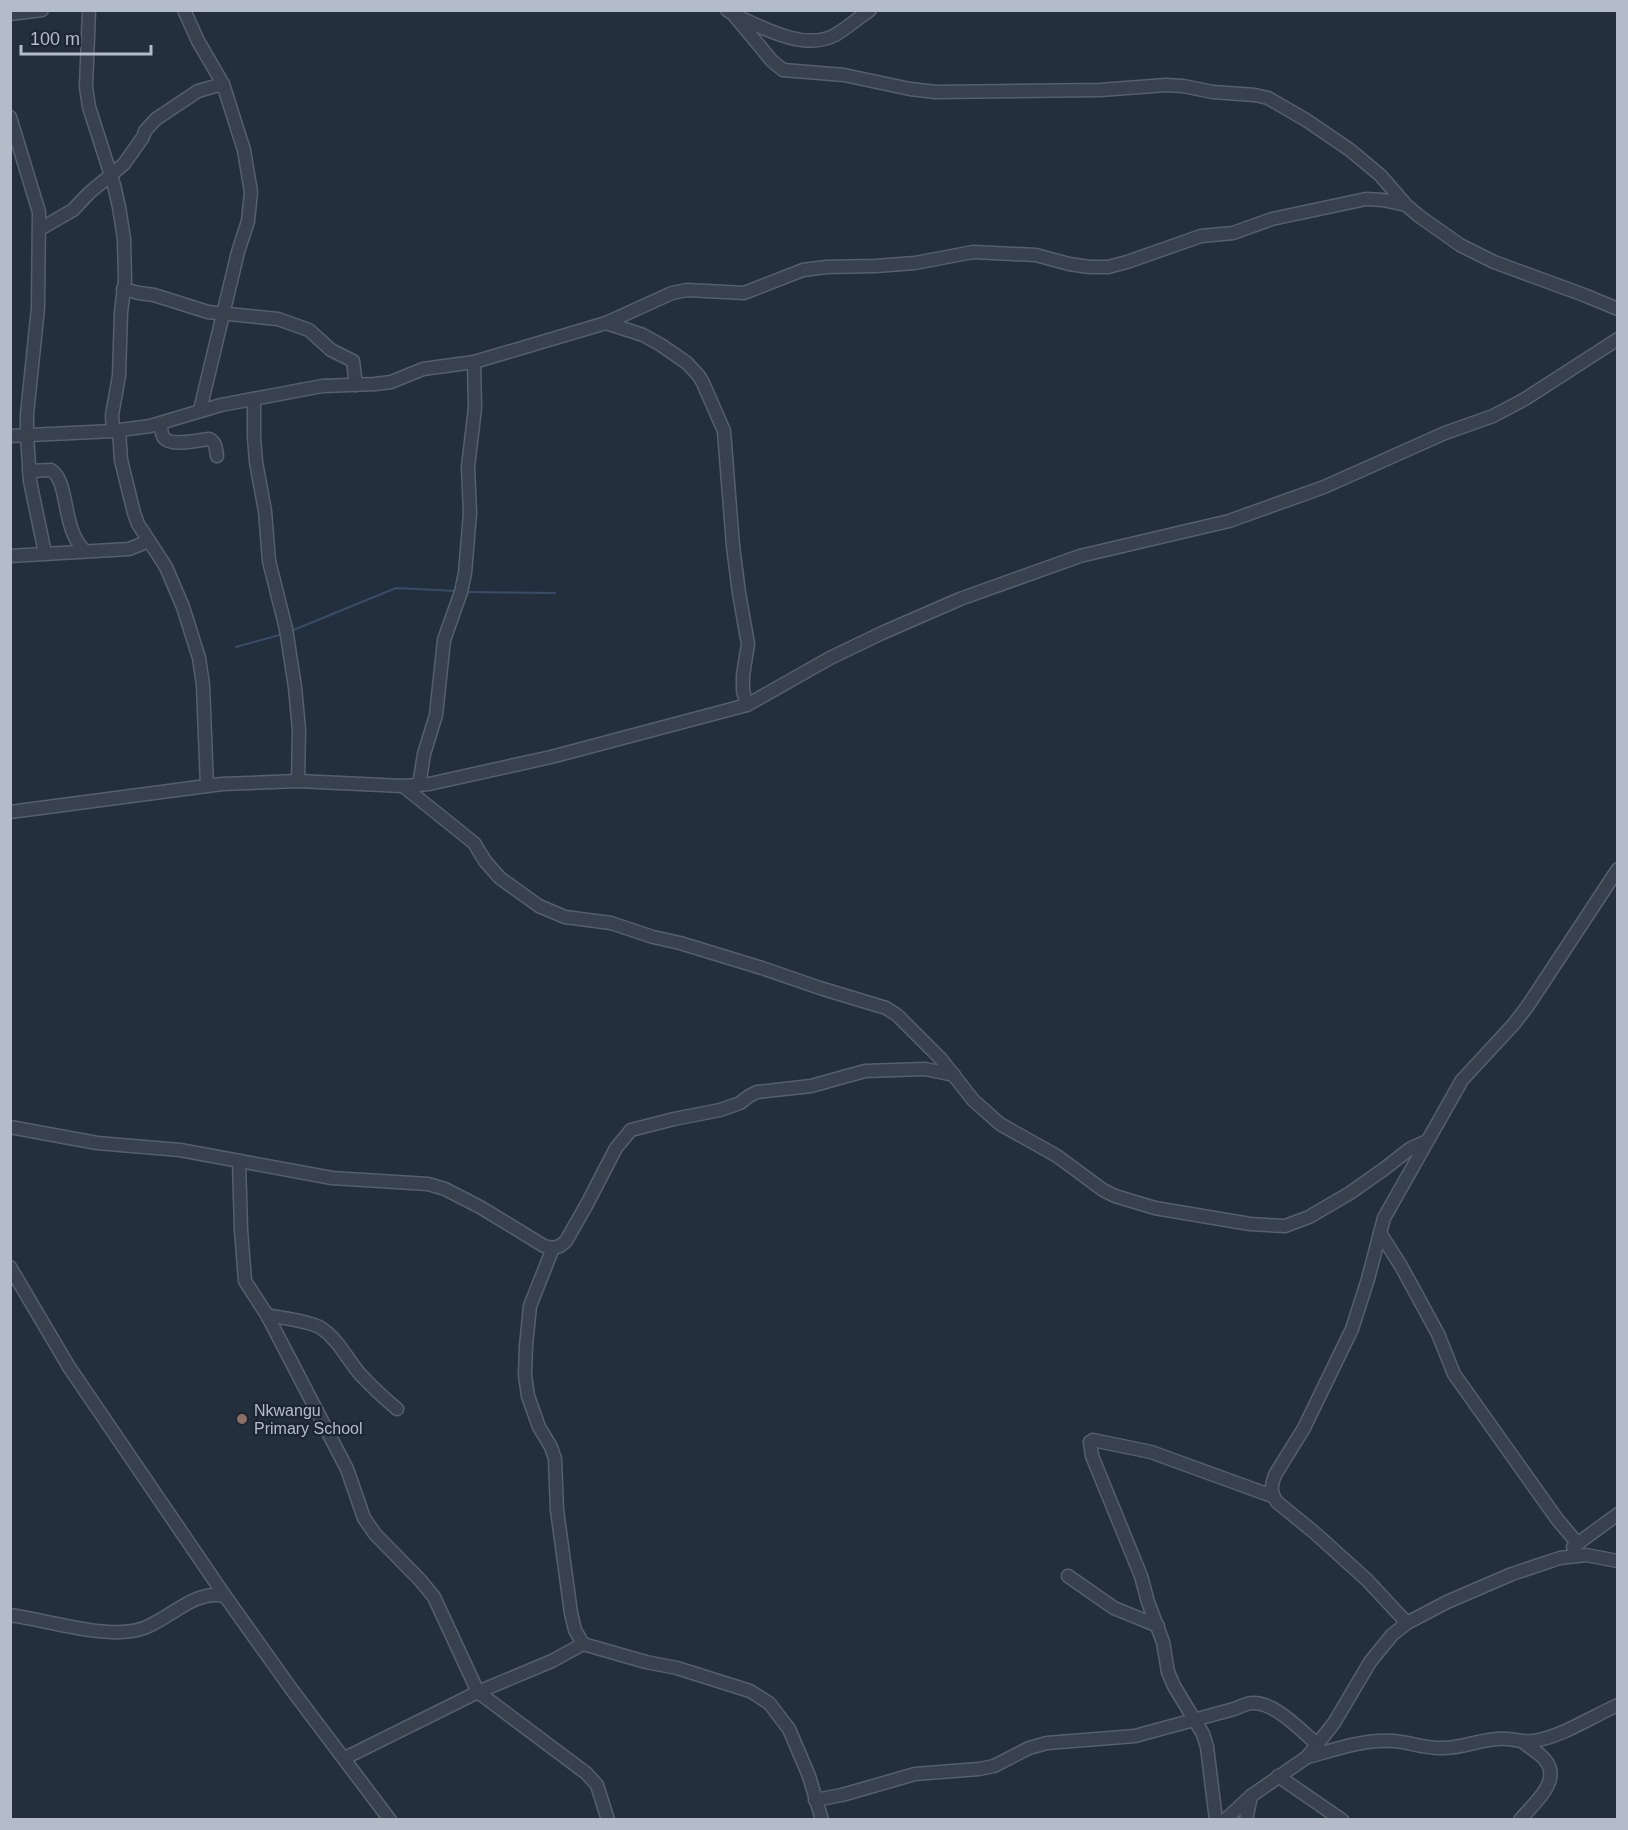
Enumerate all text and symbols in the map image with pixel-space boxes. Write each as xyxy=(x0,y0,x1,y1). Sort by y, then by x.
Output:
scale bar xyxy=(21,18,152,56)
text: 100 m xyxy=(30,29,80,49)
place label: Nkwangu Primary School xyxy=(254,1402,362,1437)
marker: Nkwangu Primary School xyxy=(235,1412,249,1426)

